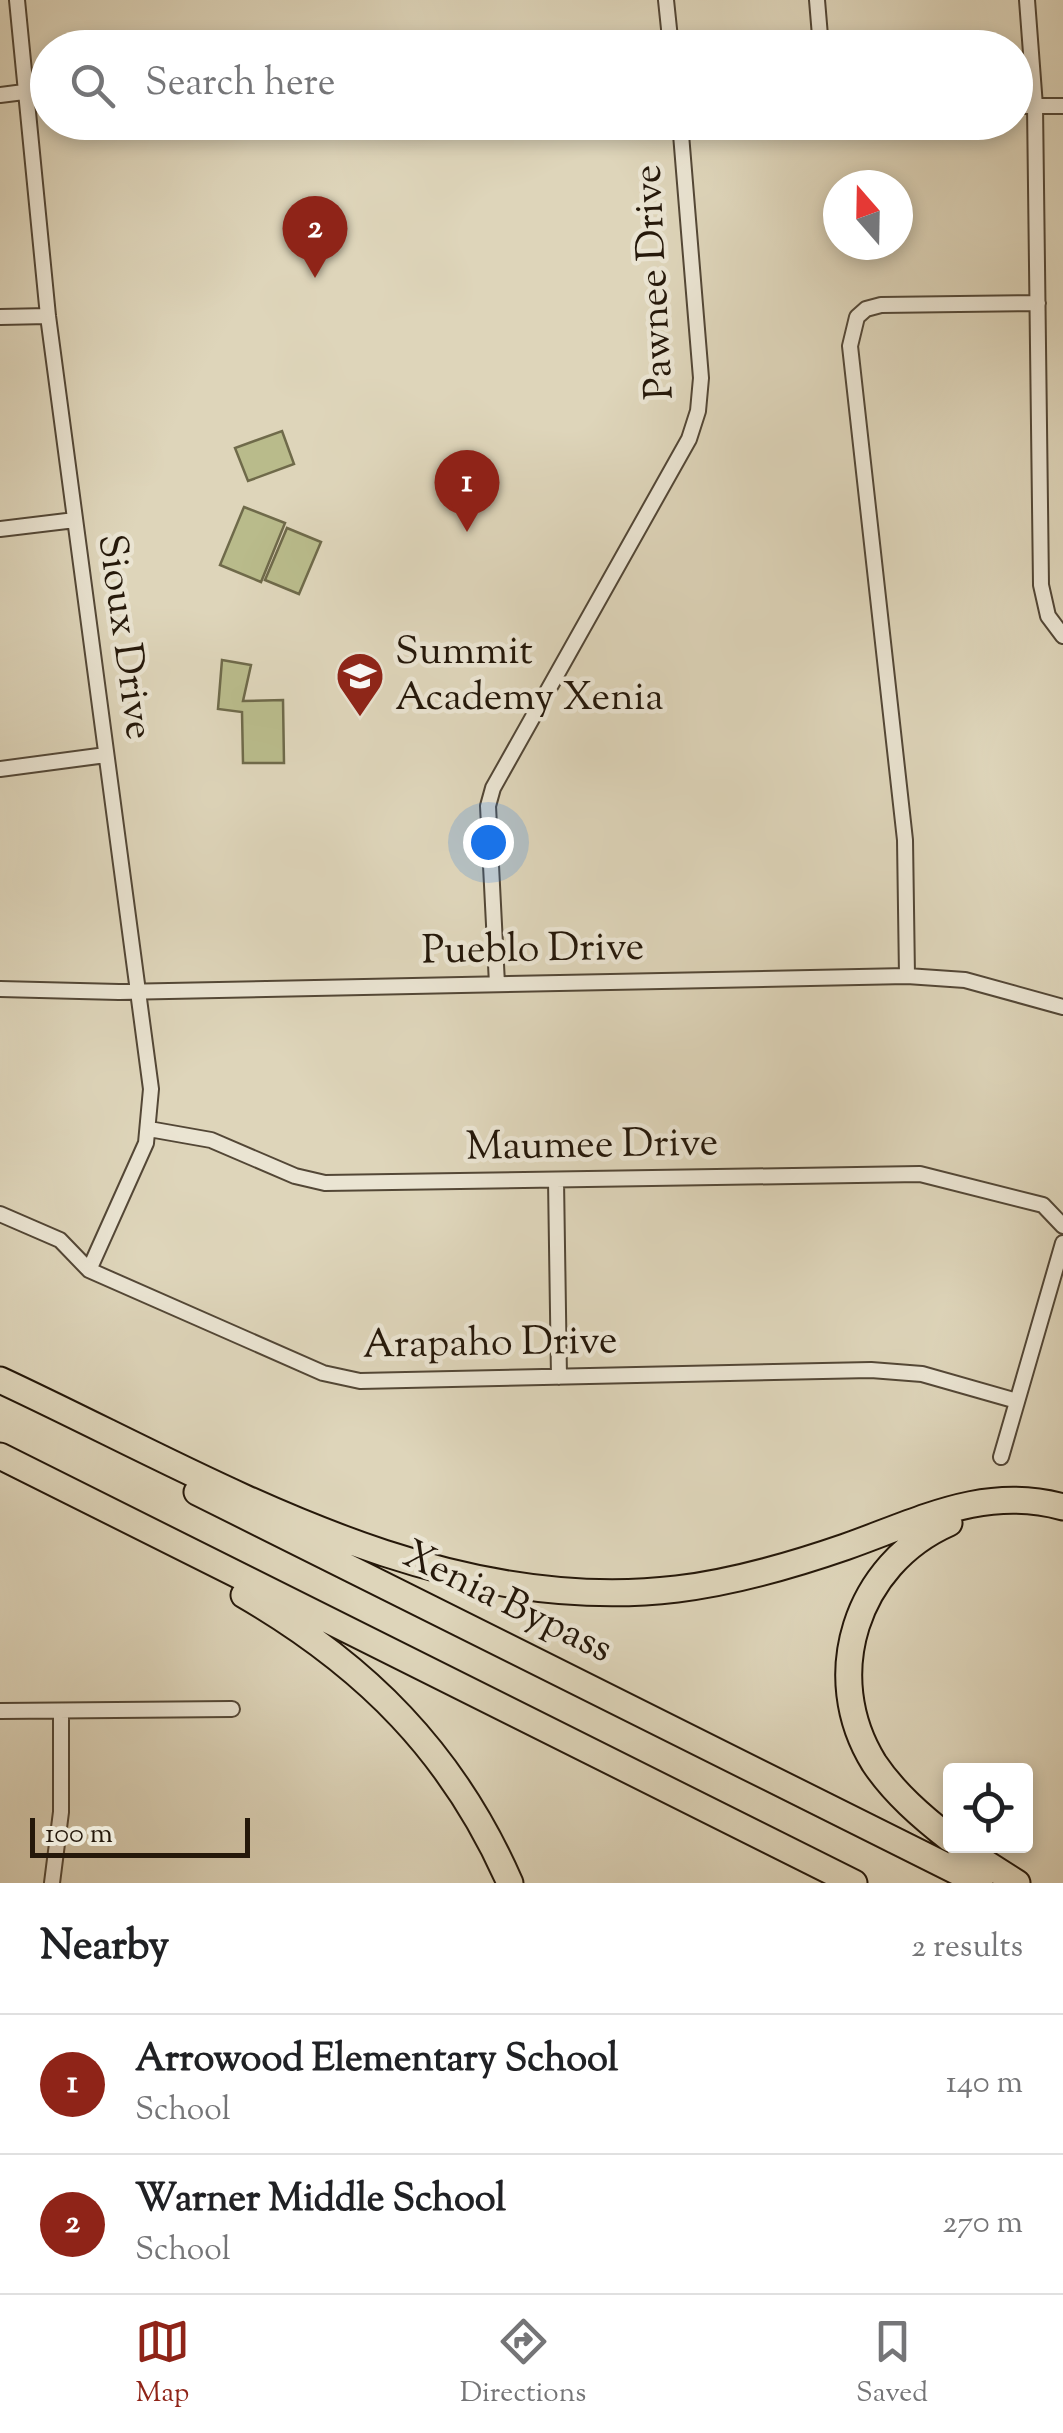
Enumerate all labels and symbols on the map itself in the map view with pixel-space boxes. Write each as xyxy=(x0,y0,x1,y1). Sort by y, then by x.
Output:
street label: Pawnee Drive xyxy=(621,163,691,401)
north arrow xyxy=(823,170,913,260)
pin: 2 xyxy=(282,196,348,278)
pin: 1 xyxy=(434,450,500,532)
street label: Sioux Drive xyxy=(80,531,166,743)
place label: Summit Academy Xenia xyxy=(395,625,664,728)
school or university icon: Summit Academy Xenia xyxy=(334,650,386,718)
your location xyxy=(463,817,514,868)
street label: Pueblo Drive xyxy=(421,921,645,981)
street label: Maumee Drive xyxy=(465,1116,719,1178)
street label: Arapaho Drive xyxy=(362,1314,618,1376)
street label: Xenia Bypass xyxy=(393,1529,621,1679)
scale bar xyxy=(30,1813,250,1858)

